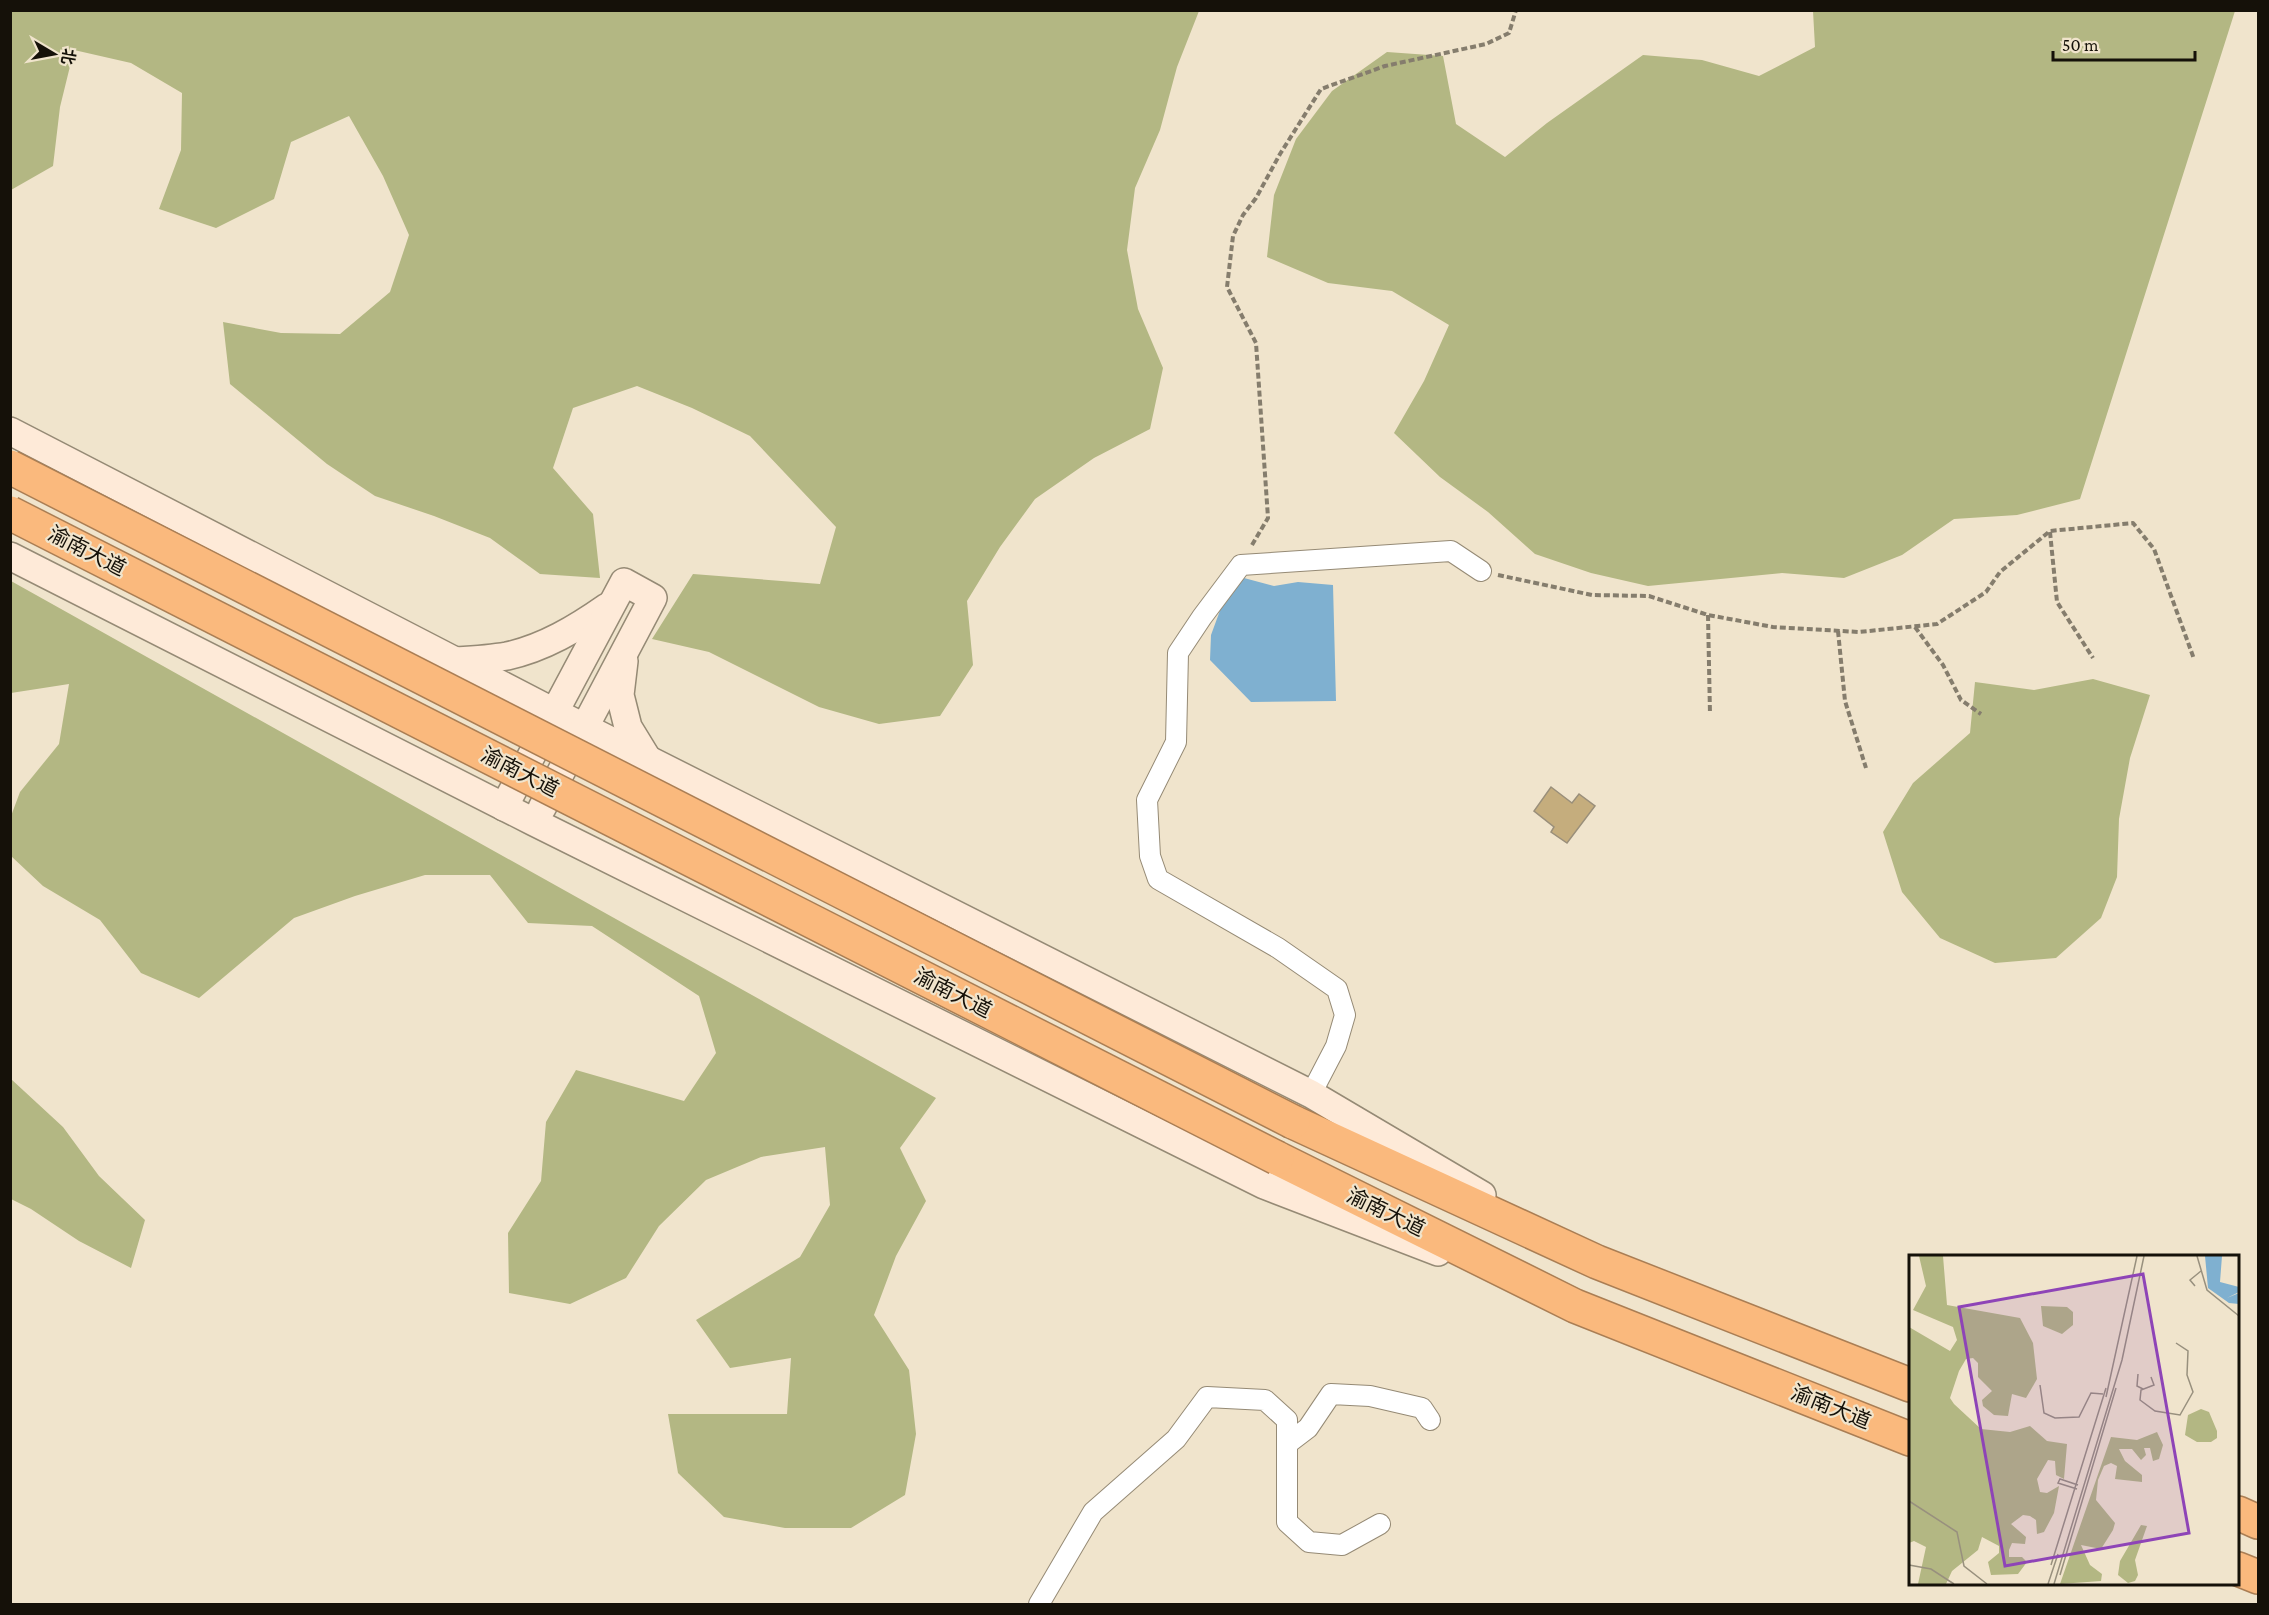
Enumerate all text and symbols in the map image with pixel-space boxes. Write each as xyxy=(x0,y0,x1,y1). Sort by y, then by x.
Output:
north arrow xyxy=(24,24,84,84)
scale bar xyxy=(2053,24,2196,62)
text: 50 m xyxy=(2062,35,2099,55)
text: 北 xyxy=(59,47,78,66)
street label: 渝南大道 xyxy=(44,521,130,581)
street label: 渝南大道 xyxy=(477,742,563,802)
street label: 渝南大道 xyxy=(910,963,996,1023)
street label: 渝南大道 xyxy=(1343,1183,1429,1241)
inset map xyxy=(1909,1255,2239,1585)
street label: 渝南大道 xyxy=(1788,1380,1874,1434)

